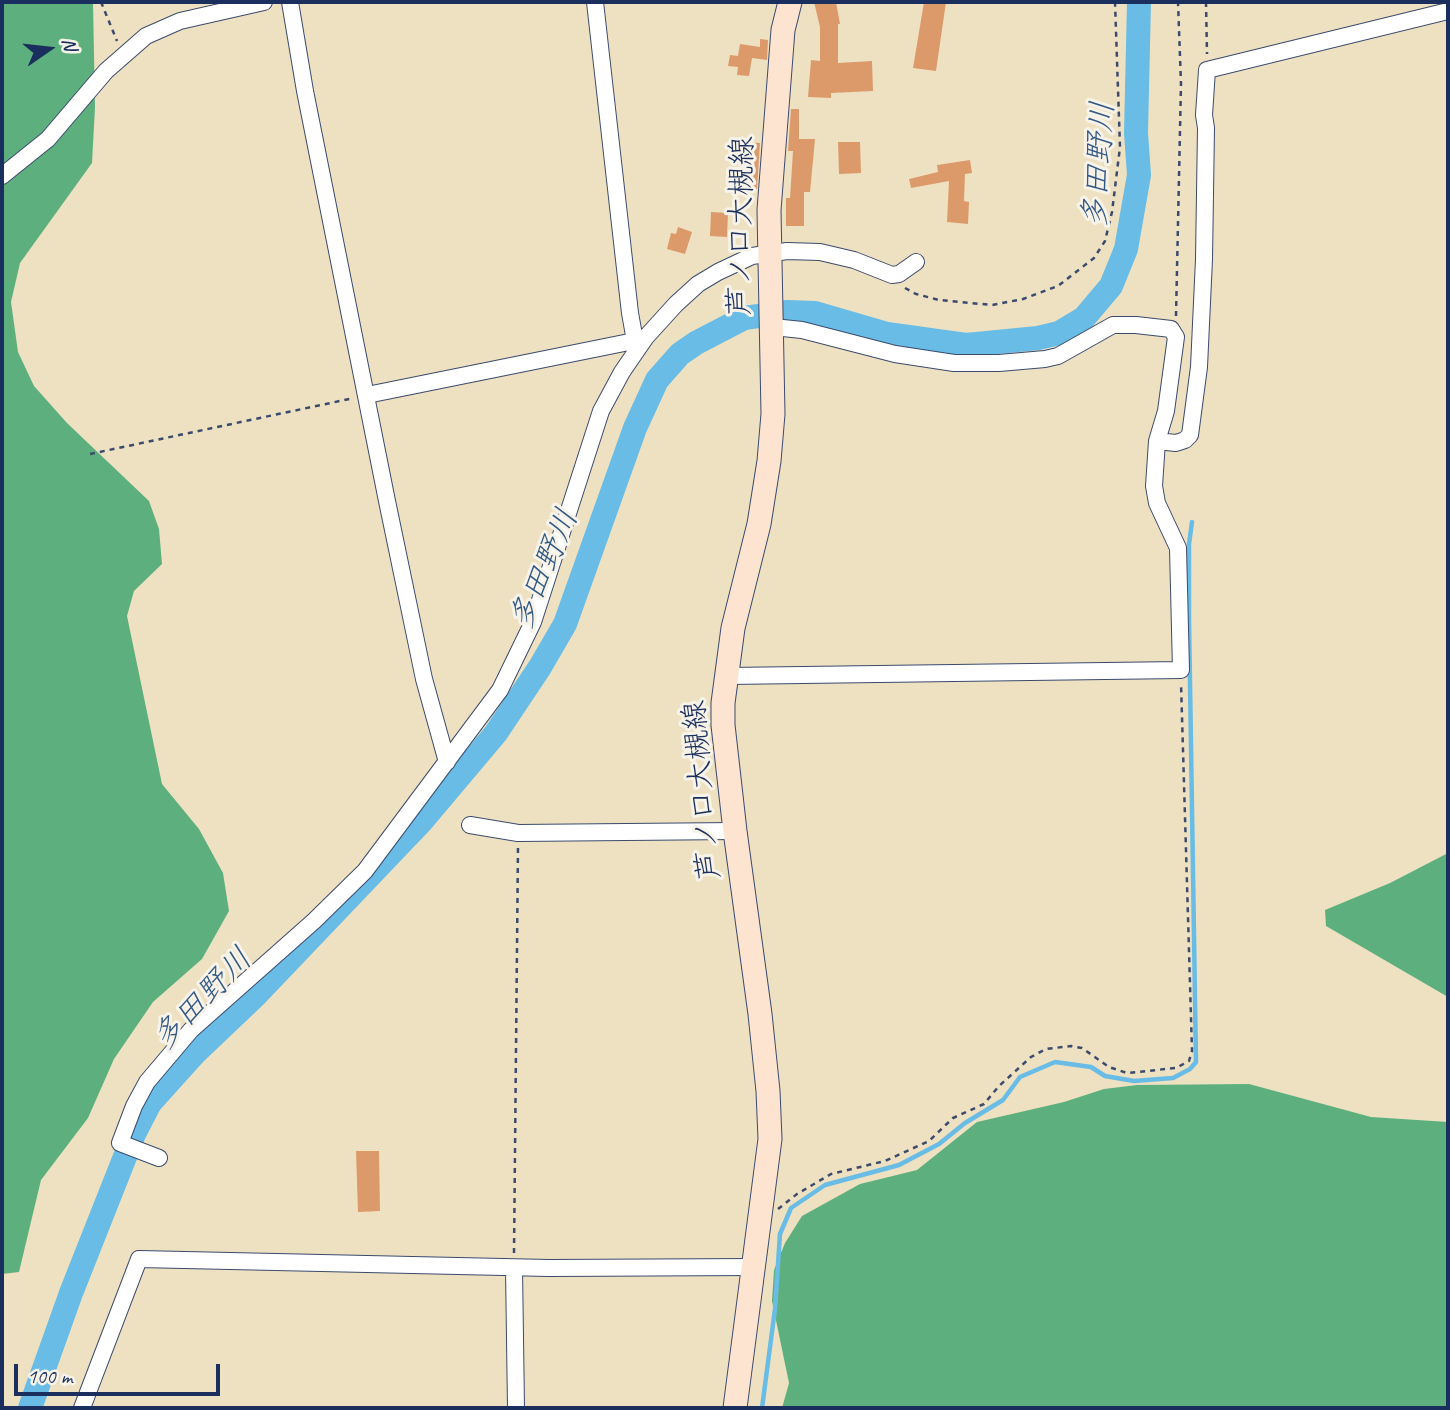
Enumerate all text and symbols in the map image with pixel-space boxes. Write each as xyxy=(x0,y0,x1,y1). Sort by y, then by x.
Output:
north arrow xyxy=(14,14,84,84)
text: N xyxy=(56,35,82,53)
water label: 多田野川 xyxy=(1076,100,1124,230)
street label: 芦ノ口大槻線 xyxy=(722,136,762,316)
water label: 多田野川 xyxy=(502,504,588,636)
street label: 芦ノ口大槻線 xyxy=(677,699,729,881)
water label: 多田野川 xyxy=(145,941,261,1059)
scale bar xyxy=(18,1350,224,1394)
text: 100 m xyxy=(27,1363,72,1389)

